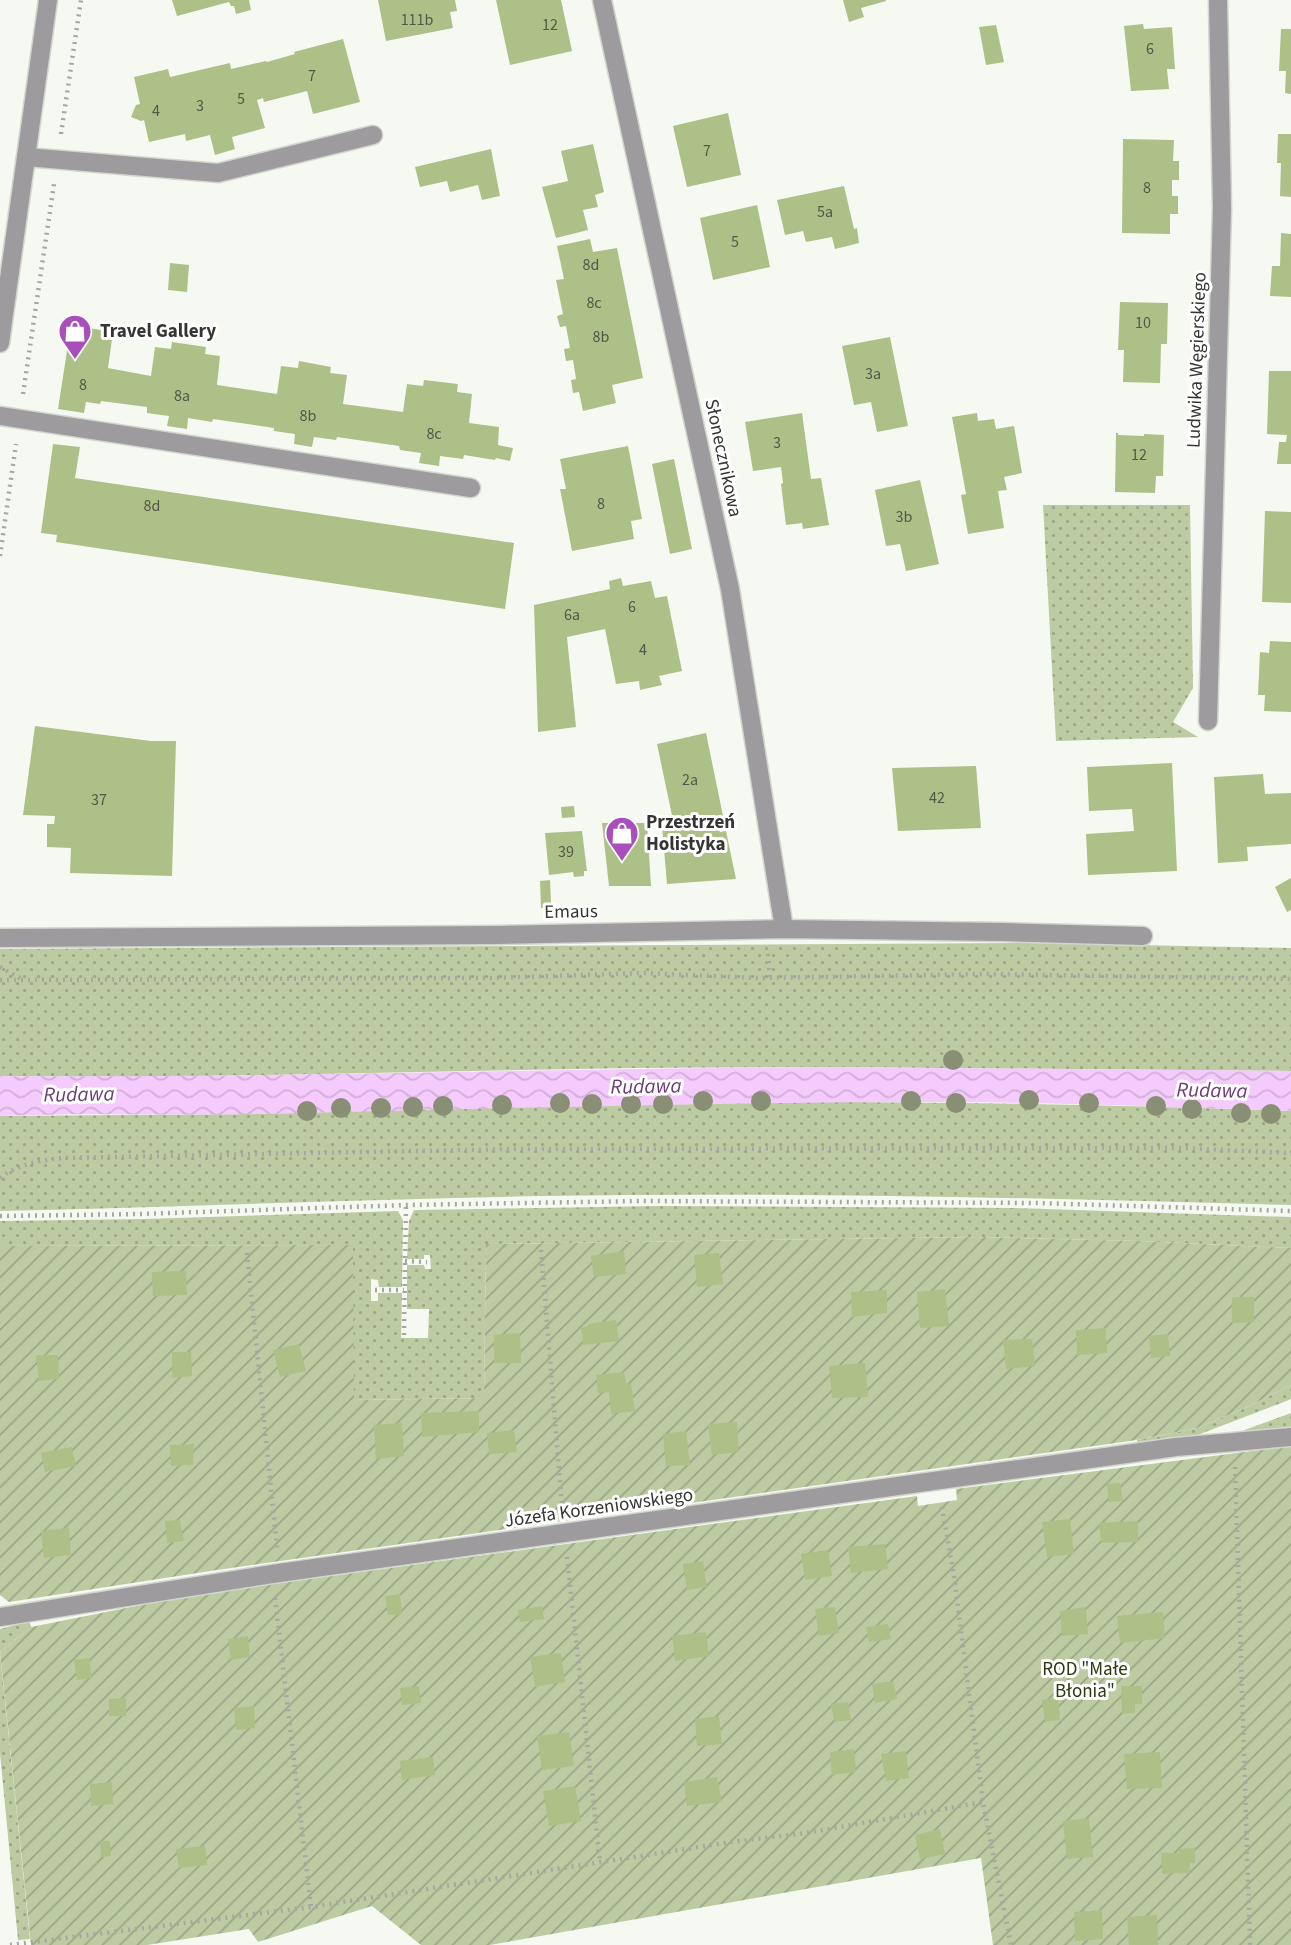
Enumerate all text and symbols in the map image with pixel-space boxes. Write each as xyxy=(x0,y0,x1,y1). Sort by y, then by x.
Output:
house number: 111b xyxy=(401,9,433,31)
house number: 12 xyxy=(542,14,558,36)
house number: 6 xyxy=(1146,38,1154,60)
house number: 7 xyxy=(308,65,316,87)
house number: 5 xyxy=(237,88,245,110)
house number: 3 xyxy=(196,95,204,117)
house number: 4 xyxy=(152,100,160,122)
house number: 7 xyxy=(703,140,711,162)
house number: 8 xyxy=(1143,177,1151,199)
house number: 5a xyxy=(817,201,833,223)
house number: 5 xyxy=(731,231,739,253)
house number: 8d xyxy=(583,254,599,276)
street label: Ludwika Węgierskiego xyxy=(1180,272,1214,448)
house number: 8c xyxy=(586,292,602,314)
shop icon: Travel Gallery xyxy=(56,312,94,361)
house number: 10 xyxy=(1135,312,1151,334)
place label: Travel Gallery xyxy=(100,318,216,345)
house number: 8b xyxy=(593,326,610,348)
house number: 3a xyxy=(865,363,881,385)
house number: 8 xyxy=(79,374,87,396)
house number: 8a xyxy=(174,385,190,407)
street label: Słonecznikowa xyxy=(697,396,749,520)
house number: 8b xyxy=(300,405,317,427)
house number: 8c xyxy=(426,423,442,445)
house number: 3 xyxy=(773,432,781,454)
house number: 12 xyxy=(1131,444,1147,466)
house number: 8 xyxy=(597,493,605,515)
house number: 8d xyxy=(144,495,160,517)
house number: 3b xyxy=(896,506,913,528)
house number: 6 xyxy=(628,596,636,618)
house number: 6a xyxy=(564,604,580,626)
house number: 4 xyxy=(639,639,647,661)
house number: 2a xyxy=(682,769,698,791)
house number: 42 xyxy=(929,787,945,809)
house number: 37 xyxy=(91,789,107,811)
place label: Przestrzeń Holistyka xyxy=(646,809,735,858)
shop icon: Przestrzeń Holistyka xyxy=(603,814,641,863)
house number: 39 xyxy=(558,841,574,863)
street label: Emaus xyxy=(544,898,598,926)
water label: Rudawa xyxy=(610,1070,682,1102)
water label: Rudawa xyxy=(1176,1074,1248,1106)
water label: Rudawa xyxy=(43,1078,115,1110)
street label: Józefa Korzeniowskiego xyxy=(503,1481,695,1535)
park label: ROD "Małe Błonia" xyxy=(1042,1656,1128,1705)

